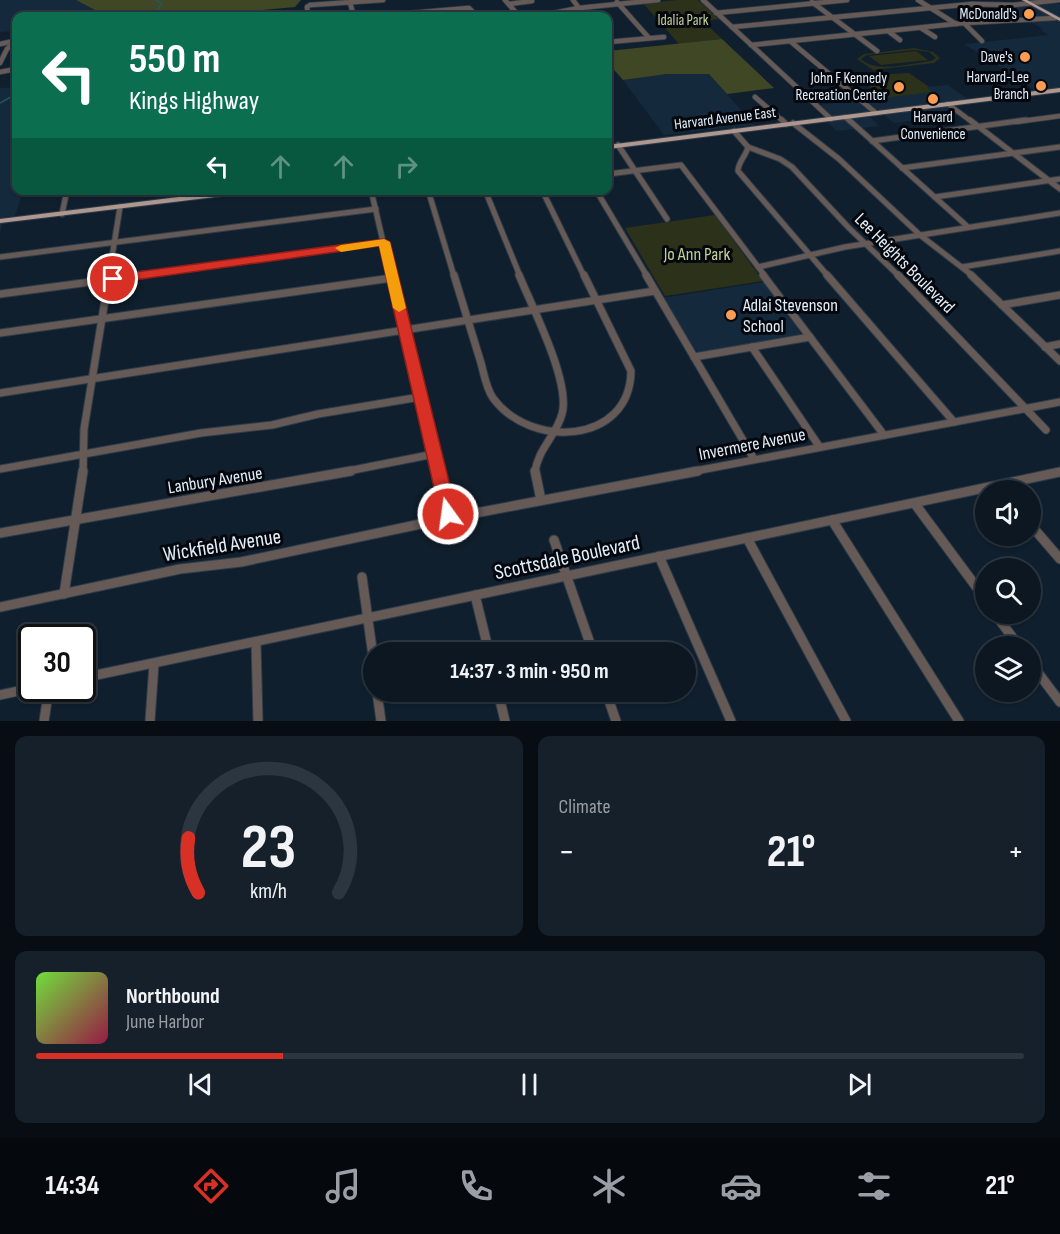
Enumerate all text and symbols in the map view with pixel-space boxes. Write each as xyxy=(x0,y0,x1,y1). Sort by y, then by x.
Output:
place label: McDonald's xyxy=(960,5,1017,24)
marker: McDonald's xyxy=(1022,7,1036,21)
park label: Idalia Park xyxy=(657,11,709,30)
text: 550 m xyxy=(129,34,220,85)
icon: left xyxy=(30,36,108,114)
place label: Dave's xyxy=(981,48,1013,67)
marker: Dave's xyxy=(1018,50,1032,64)
place label: Harvard-Lee Branch xyxy=(967,68,1029,104)
place label: John F Kennedy Recreation Center xyxy=(796,69,888,105)
marker: Harvard-Lee Branch xyxy=(1034,79,1048,93)
marker: John F Kennedy Recreation Center xyxy=(892,80,906,94)
text: Kings Highway xyxy=(129,85,259,117)
marker: Harvard Convenience xyxy=(926,92,940,106)
street label: Harvard Avenue East xyxy=(673,103,778,134)
place label: Harvard Convenience xyxy=(900,108,966,144)
icon: left xyxy=(201,150,234,183)
icon: ahead xyxy=(264,150,297,183)
icon: ahead xyxy=(327,150,360,183)
icon: right xyxy=(390,150,423,183)
street label: Lee Heights Boulevard xyxy=(850,209,959,318)
park label: Jo Ann Park xyxy=(663,244,730,265)
pin xyxy=(87,253,138,304)
icon: arrive xyxy=(96,262,129,295)
place label: Adlai Stevenson School xyxy=(742,295,838,337)
marker: Adlai Stevenson School xyxy=(724,308,738,322)
street label: Invermere Avenue xyxy=(697,424,807,465)
street label: Lanbury Avenue xyxy=(166,463,264,498)
map controls xyxy=(975,480,1041,702)
button: sound xyxy=(975,480,1041,546)
position arrow xyxy=(416,482,480,546)
street label: Wickfield Avenue xyxy=(161,524,283,567)
street label: Scottsdale Boulevard xyxy=(492,530,642,585)
button: search xyxy=(975,558,1041,624)
speed limit sign: 30 xyxy=(18,624,96,702)
button: layers xyxy=(975,636,1041,702)
text: 14:37 · 3 min · 950 m xyxy=(450,658,609,685)
text: Climate xyxy=(559,795,611,819)
text: 23 xyxy=(241,811,296,886)
text: 21° xyxy=(767,825,816,880)
text: − xyxy=(559,832,575,872)
text: + xyxy=(1008,832,1024,872)
text: km/h xyxy=(250,879,287,904)
text: Northbound xyxy=(126,983,220,1010)
text: June Harbor xyxy=(126,1010,204,1034)
icon: previous xyxy=(184,1068,217,1101)
icon: pause xyxy=(513,1068,546,1101)
icon: next xyxy=(843,1068,876,1101)
icon: directions xyxy=(190,1165,232,1207)
icon: music xyxy=(322,1165,364,1207)
icon: phone xyxy=(455,1165,497,1207)
icon: climate xyxy=(588,1165,630,1207)
icon: car xyxy=(720,1165,762,1207)
icon: filters xyxy=(853,1165,895,1207)
text: 14:34 xyxy=(45,1170,99,1202)
text: 21° xyxy=(985,1170,1015,1202)

